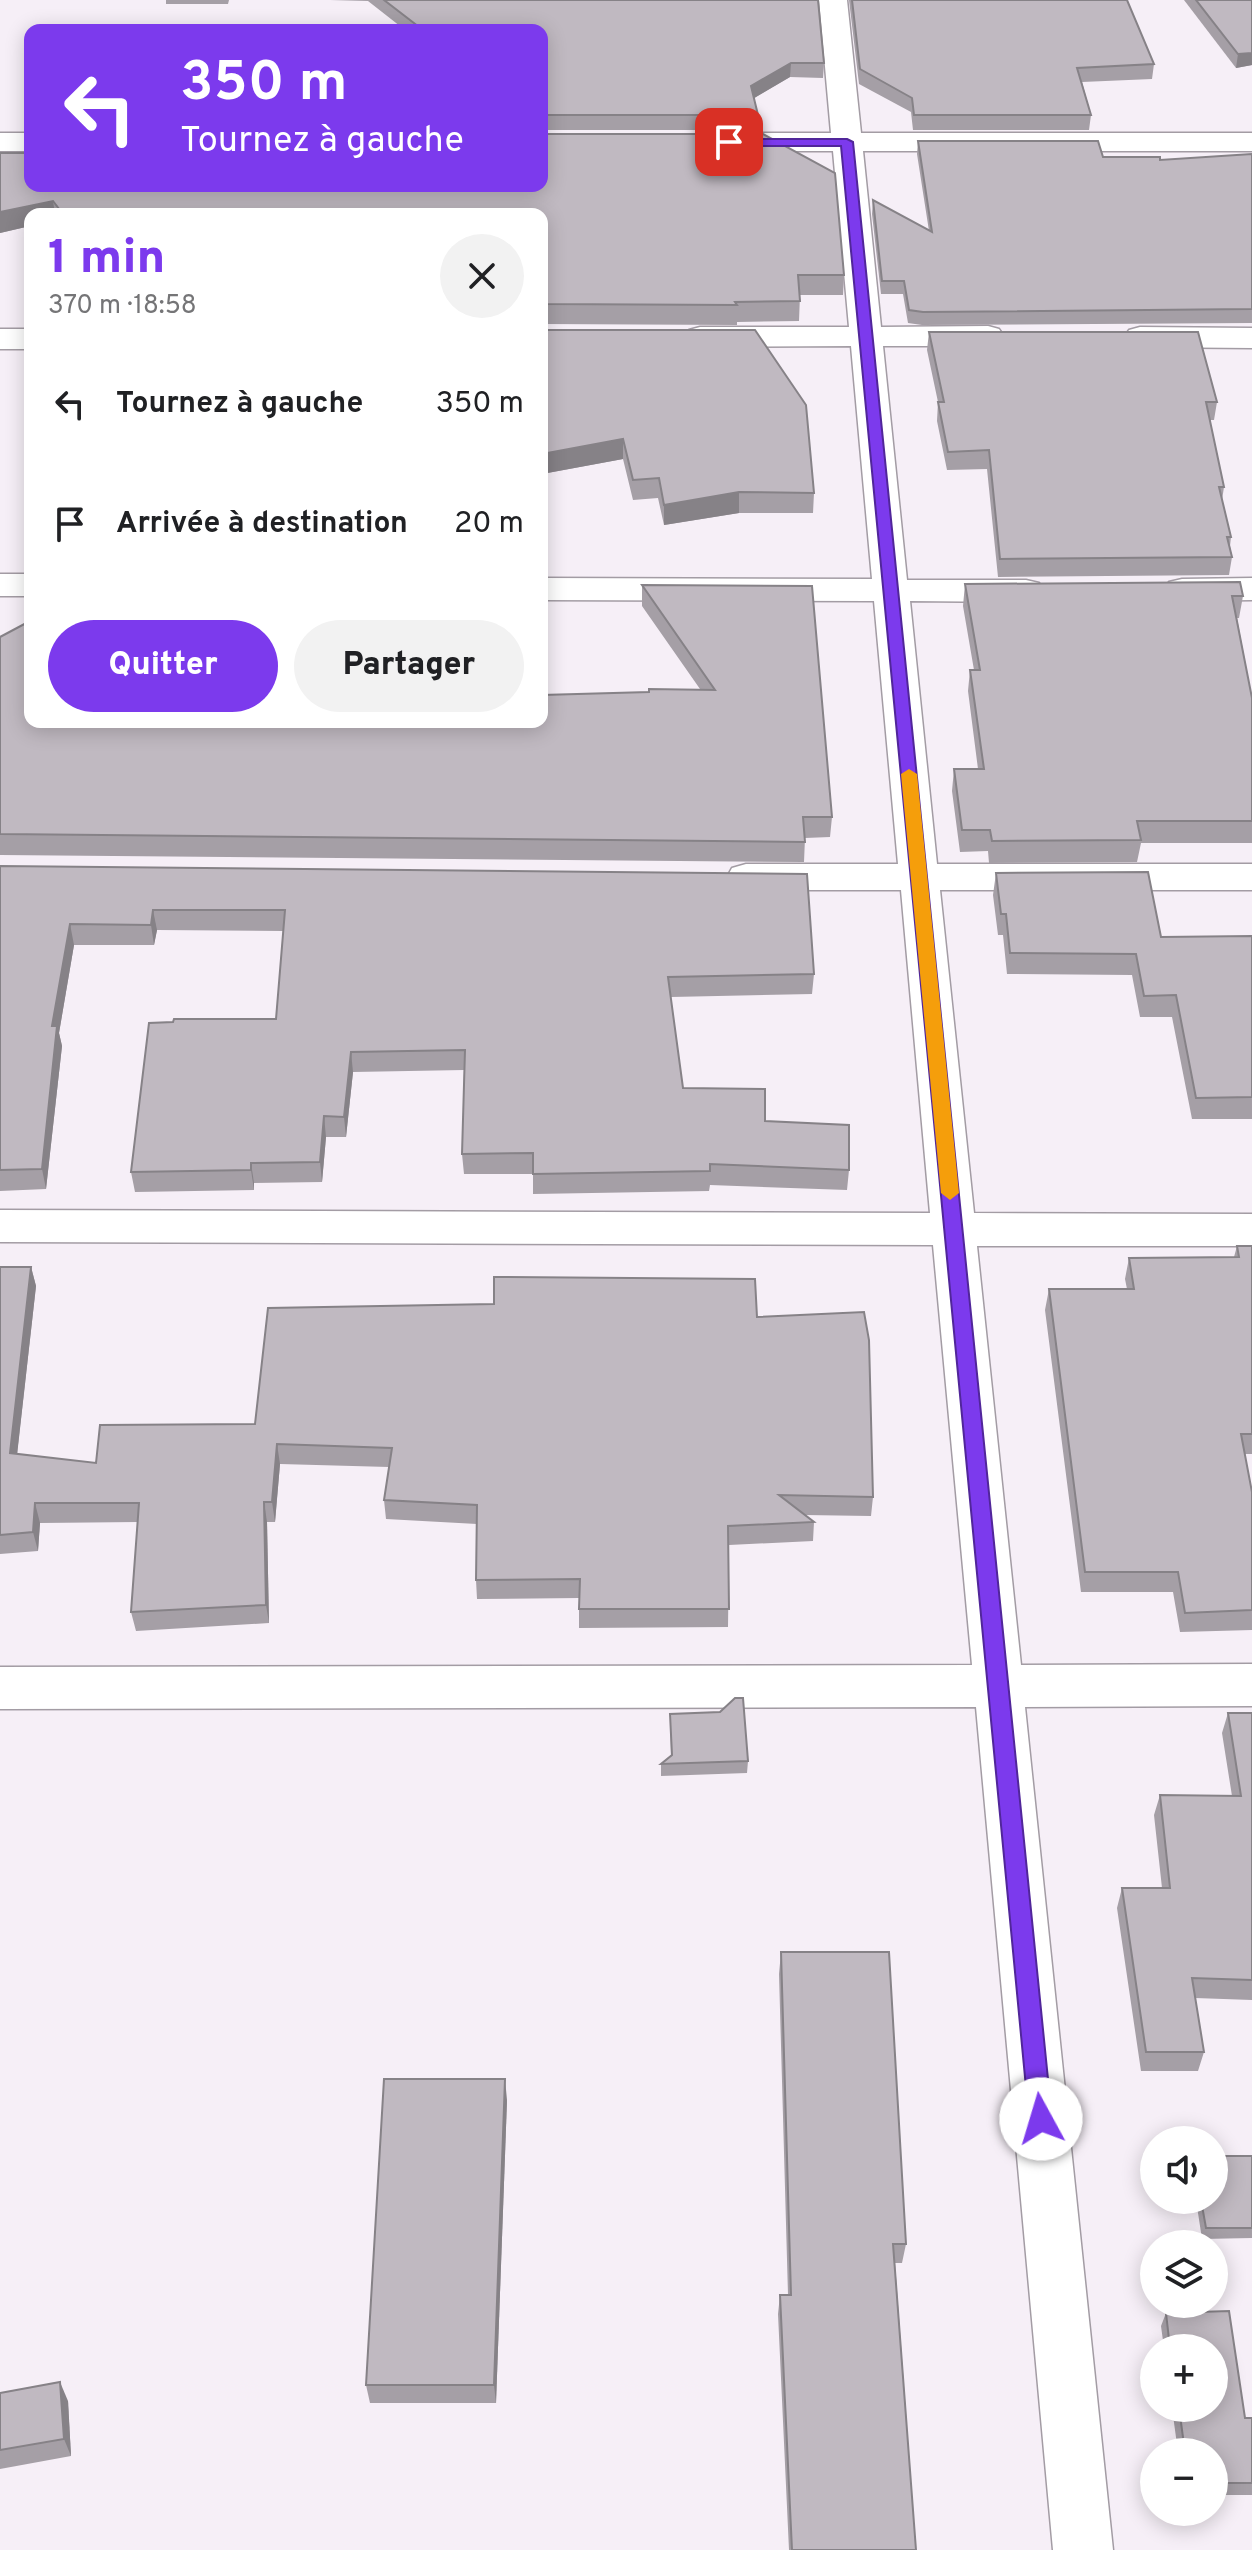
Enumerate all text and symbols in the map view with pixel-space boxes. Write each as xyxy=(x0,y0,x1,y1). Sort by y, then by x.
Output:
text: 350 m xyxy=(180,50,348,120)
icon: left xyxy=(48,56,152,160)
pin xyxy=(695,108,763,176)
text: Tournez à gauche xyxy=(180,119,464,165)
icon: arrive xyxy=(707,120,751,164)
text: 1 min xyxy=(48,230,165,290)
button: close xyxy=(440,234,524,318)
text: 370 m · 18:58 xyxy=(48,290,197,323)
icon: left xyxy=(48,382,92,426)
text: Tournez à gauche xyxy=(116,386,363,423)
text: 350 m xyxy=(436,386,524,423)
icon: arrive xyxy=(48,502,92,546)
text: Arrivée à destination xyxy=(116,506,408,543)
text: 20 m xyxy=(454,506,524,543)
button: Quitter xyxy=(48,620,278,712)
button: Partager xyxy=(294,620,524,712)
position arrow xyxy=(999,2077,1083,2161)
map controls xyxy=(1140,2126,1228,2526)
button: sound xyxy=(1140,2126,1228,2214)
button: layers xyxy=(1140,2230,1228,2318)
button: + xyxy=(1140,2334,1228,2422)
button: − xyxy=(1140,2438,1228,2526)

